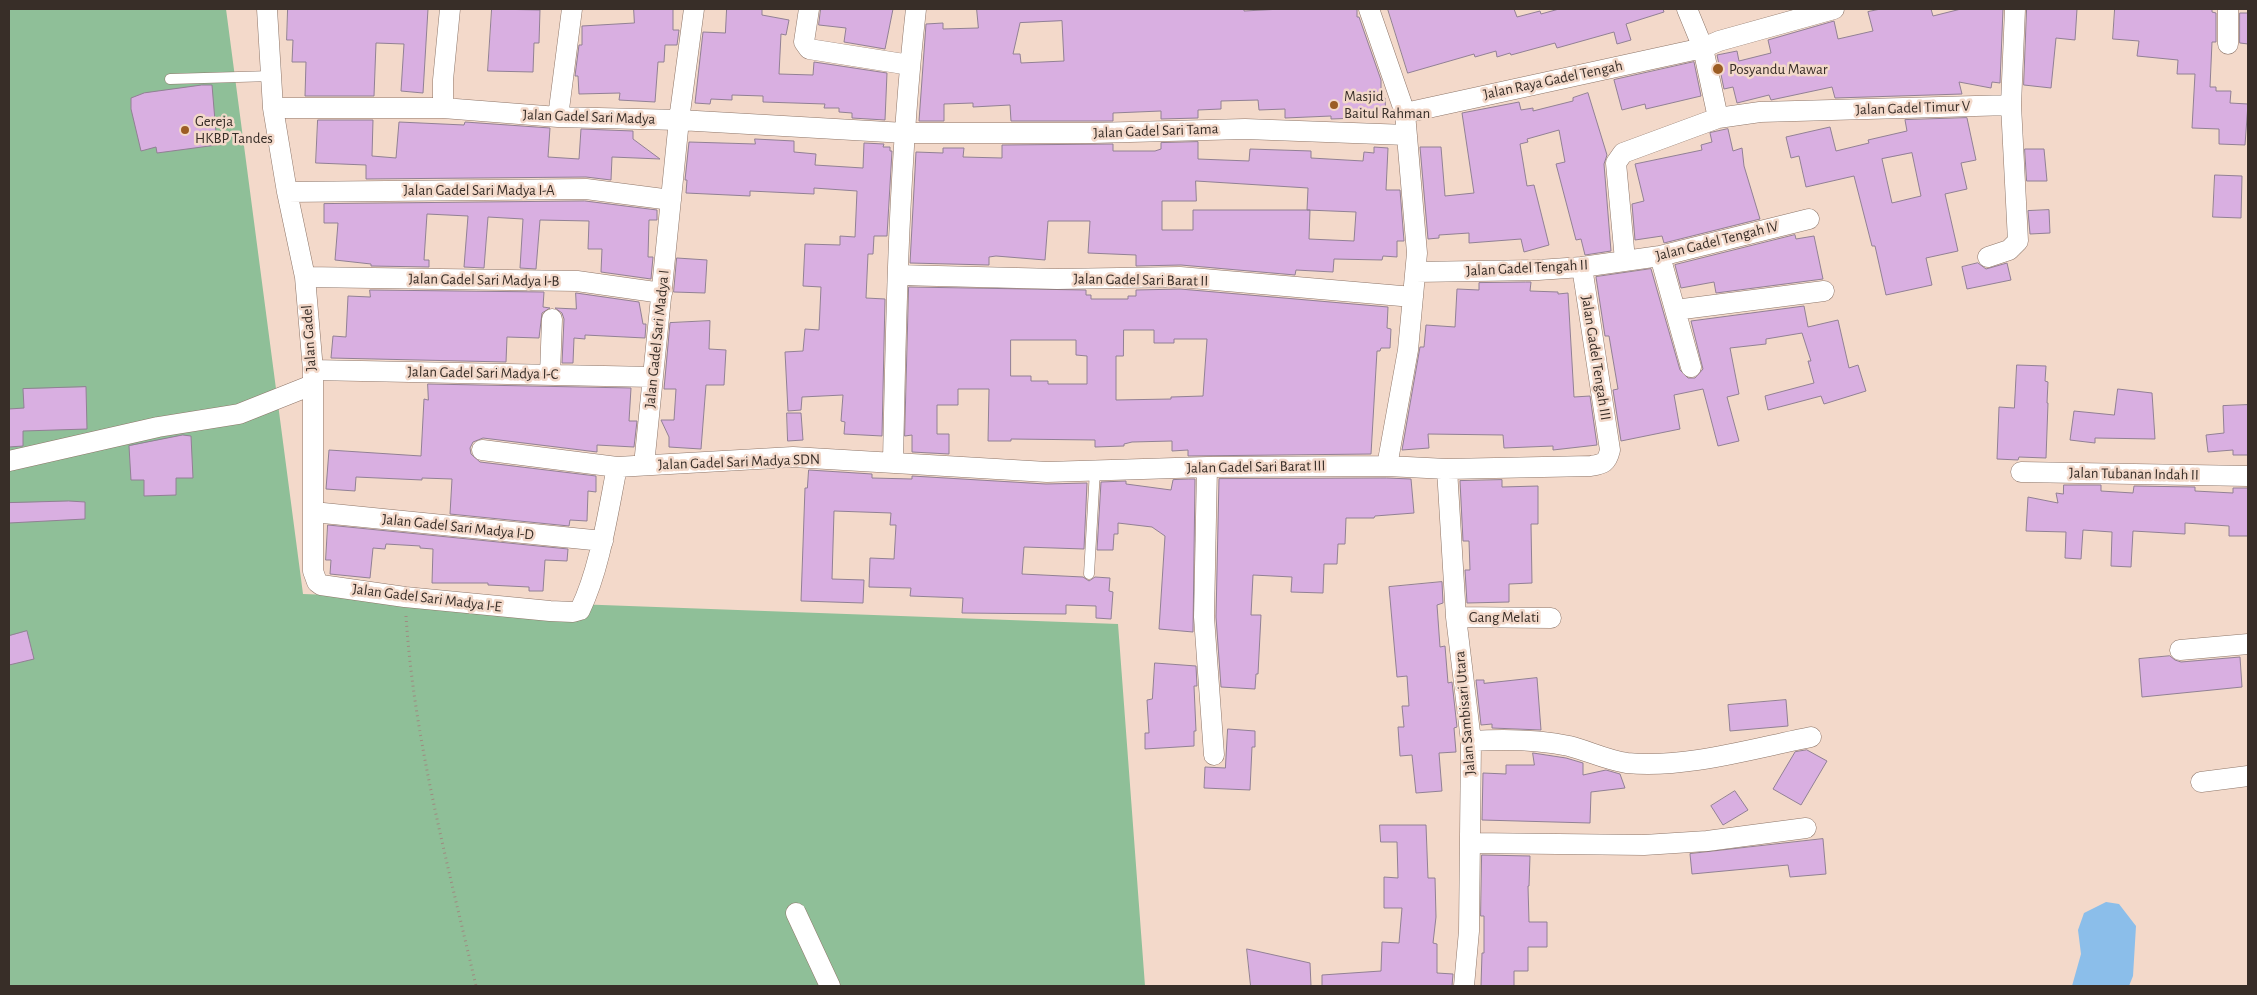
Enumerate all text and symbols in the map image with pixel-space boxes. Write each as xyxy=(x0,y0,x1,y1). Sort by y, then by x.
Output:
street label: Jalan Raya Gadel Tengah xyxy=(1482,56,1624,104)
place label: Posyandu Mawar xyxy=(1729,60,1828,78)
marker: Posyandu Mawar xyxy=(1711,62,1725,76)
place label: Masjid Baitul Rahman xyxy=(1344,87,1430,122)
street label: Jalan Gadel Timur V xyxy=(1855,97,1971,119)
marker: Masjid Baitul Rahman xyxy=(1328,99,1340,111)
street label: Jalan Gadel Sari Madya xyxy=(522,106,656,128)
place label: Gereja HKBP Tandes xyxy=(195,112,273,147)
street label: Jalan Gadel Sari Tama xyxy=(1093,120,1219,142)
marker: Gereja HKBP Tandes xyxy=(179,124,191,136)
street label: Jalan Gadel Sari Madya I-A xyxy=(403,181,555,199)
street label: Jalan Gadel Tengah IV xyxy=(1654,217,1780,265)
street label: Jalan Gadel Tengah II xyxy=(1466,256,1588,280)
street label: Jalan Gadel Sari Madya I xyxy=(641,269,673,409)
street label: Jalan Gadel Sari Madya I-B xyxy=(408,270,560,290)
street label: Jalan Gadel Sari Barat II xyxy=(1073,270,1209,290)
street label: Jalan Gadel Tengah III xyxy=(1577,294,1615,422)
street label: Jalan Gadel xyxy=(298,304,320,372)
street label: Jalan Gadel Sari Madya I-C xyxy=(407,363,559,383)
street label: Jalan Gadel Sari Madya SDN xyxy=(658,450,820,474)
street label: Jalan Gadel Sari Barat III xyxy=(1186,457,1326,477)
street label: Jalan Tubanan Indah II xyxy=(2069,464,2199,484)
street label: Jalan Gadel Sari Madya I-D xyxy=(381,510,535,544)
street label: Jalan Gadel Sari Madya I-E xyxy=(351,580,503,616)
street label: Gang Melati xyxy=(1469,608,1539,626)
street label: Jalan Sambisari Utara xyxy=(1451,650,1479,776)

